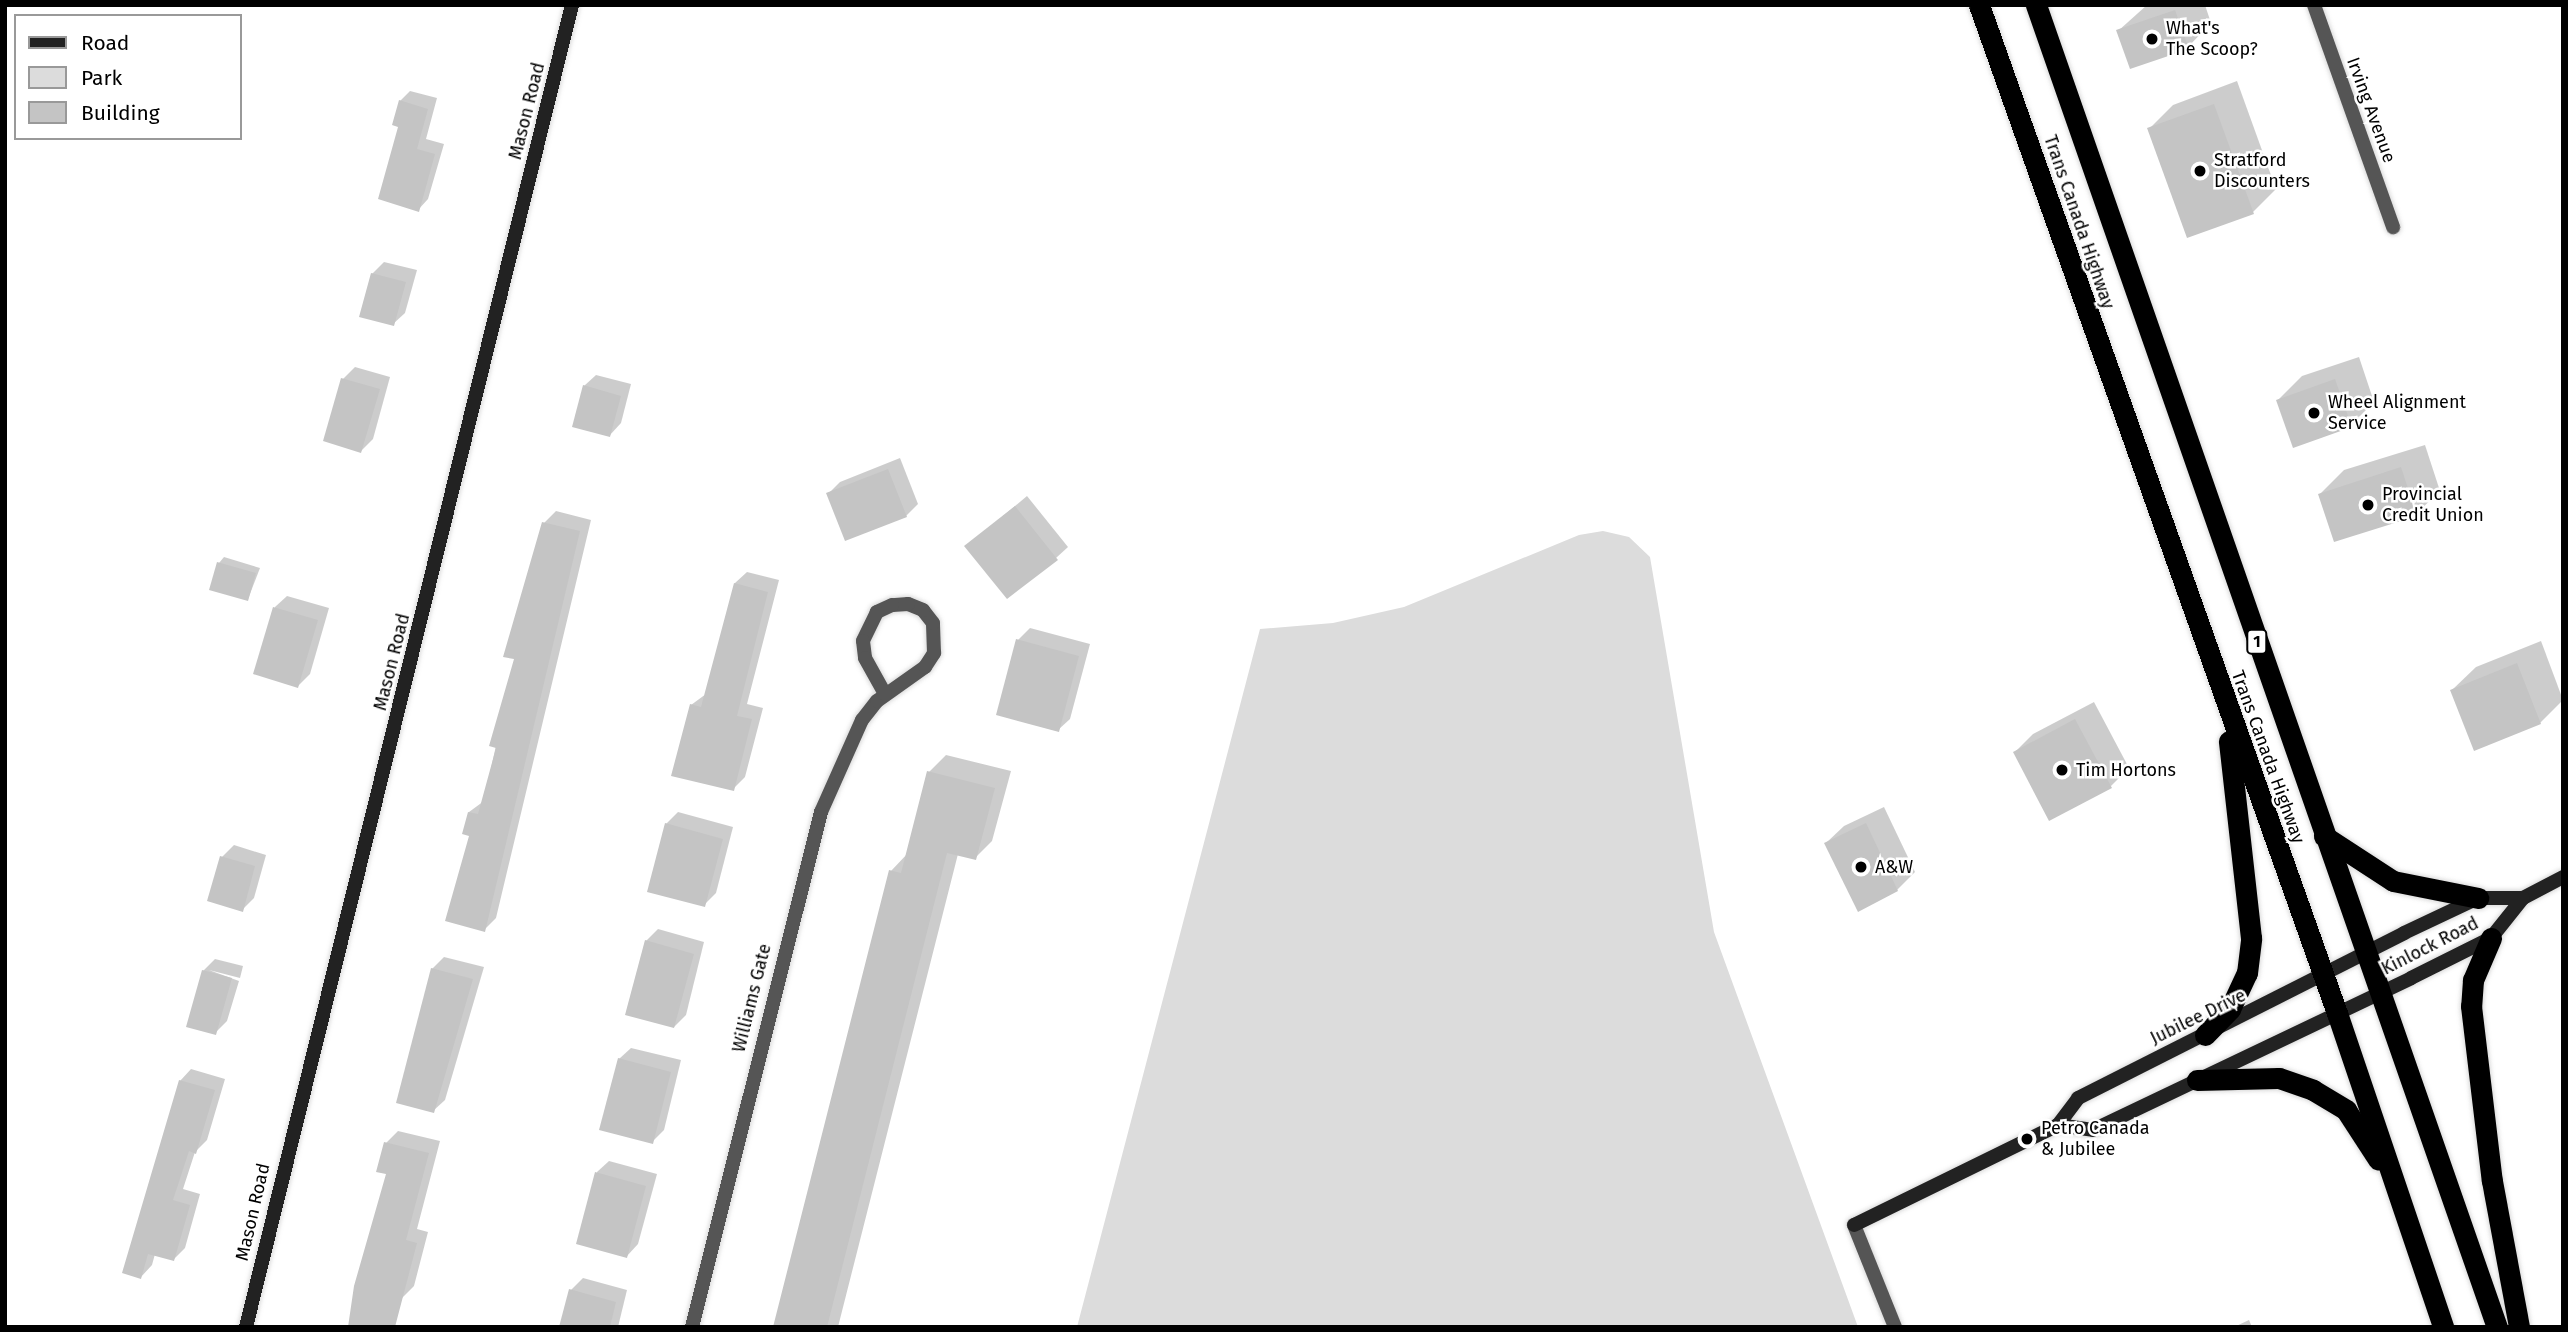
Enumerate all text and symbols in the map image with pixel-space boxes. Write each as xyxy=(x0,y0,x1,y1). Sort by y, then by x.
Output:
legend xyxy=(14,14,242,140)
place label: What's The Scoop? xyxy=(2166,18,2258,60)
text: Road xyxy=(81,30,129,56)
marker: What's The Scoop? xyxy=(2144,31,2160,47)
street label: Irving Avenue xyxy=(2342,54,2400,166)
street label: Mason Road xyxy=(505,60,549,162)
text: Park xyxy=(81,65,122,91)
text: Building xyxy=(81,100,160,126)
street label: Trans Canada Highway xyxy=(2039,132,2119,312)
place label: Stratford Discounters xyxy=(2214,150,2310,192)
marker: Stratford Discounters xyxy=(2192,163,2208,179)
place label: Wheel Alignment Service xyxy=(2328,392,2466,434)
marker: Wheel Alignment Service xyxy=(2306,405,2322,421)
place label: Provincial Credit Union xyxy=(2382,484,2484,526)
marker: Provincial Credit Union xyxy=(2360,497,2376,513)
street label: Mason Road xyxy=(370,611,414,713)
road number: 1 xyxy=(2245,629,2269,654)
street label: Trans Canada Highway xyxy=(2227,668,2309,846)
place label: Tim Hortons xyxy=(2076,759,2176,781)
marker: Tim Hortons xyxy=(2054,762,2070,778)
place label: A&W xyxy=(1875,856,1913,878)
marker: A&W xyxy=(1853,859,1869,875)
street label: Kinlock Road xyxy=(2378,912,2482,980)
street label: Williams Gate xyxy=(728,941,776,1055)
street label: Jubilee Drive xyxy=(2147,985,2249,1049)
place label: Petro Canada & Jubilee xyxy=(2041,1118,2150,1160)
marker: Petro Canada & Jubilee xyxy=(2019,1131,2035,1147)
street label: Mason Road xyxy=(231,1161,275,1263)

